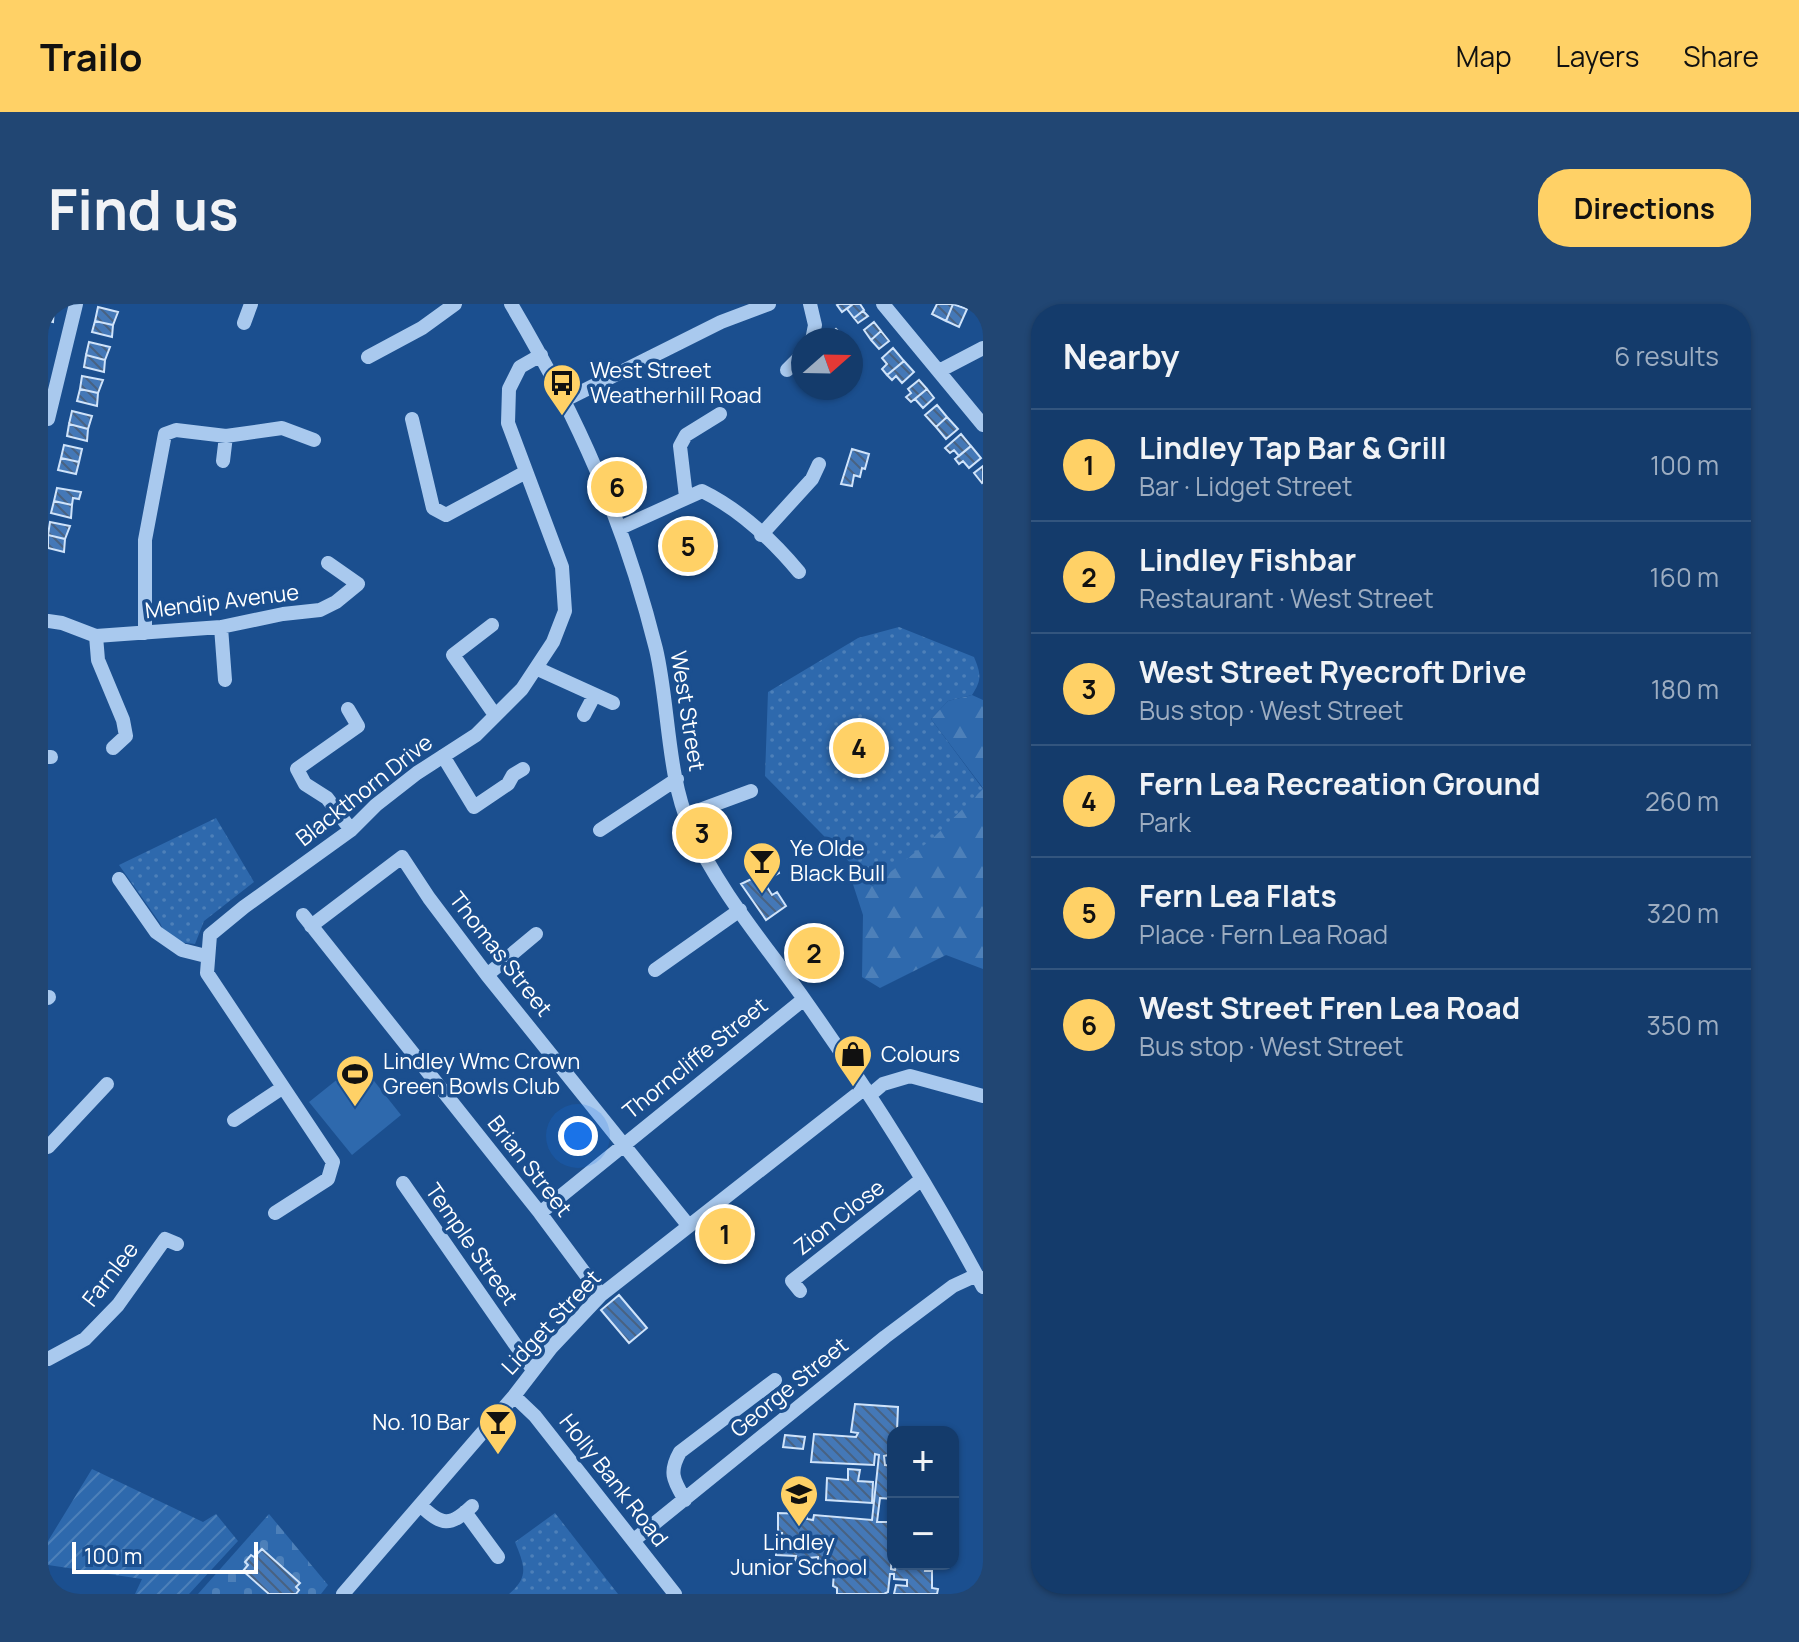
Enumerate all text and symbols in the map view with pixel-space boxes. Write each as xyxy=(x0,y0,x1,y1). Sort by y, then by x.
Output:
text: Trailo xyxy=(40,30,143,82)
text: Map xyxy=(1456,37,1512,75)
text: Layers xyxy=(1556,37,1639,75)
text: Share xyxy=(1683,37,1759,75)
button: Directions xyxy=(1538,169,1751,247)
text: Find us xyxy=(48,170,239,247)
north arrow xyxy=(791,328,863,400)
text: Nearby xyxy=(1063,333,1179,379)
text: 6 results xyxy=(1614,338,1719,374)
place label: West Street Weatherhill Road xyxy=(590,355,762,410)
bus stop icon: West Street Weatherhill Road xyxy=(541,362,583,417)
text: Lindley Tap Bar & Grill xyxy=(1139,427,1447,468)
text: 1 xyxy=(1083,447,1095,483)
text: 100 m xyxy=(1650,447,1719,483)
pin: 6 xyxy=(591,457,643,517)
text: Bar · Lidget Street xyxy=(1139,468,1352,504)
pin: 5 xyxy=(662,516,714,576)
text: Lindley Fishbar xyxy=(1139,539,1356,580)
text: 2 xyxy=(1081,559,1097,595)
text: 160 m xyxy=(1650,559,1719,595)
street label: Mendip Avenue xyxy=(143,577,301,625)
text: Restaurant · West Street xyxy=(1139,580,1434,616)
street label: West Street xyxy=(664,649,712,774)
text: West Street Ryecroft Drive xyxy=(1139,651,1527,692)
text: 3 xyxy=(1081,671,1097,707)
text: 180 m xyxy=(1651,671,1719,707)
text: Bus stop · West Street xyxy=(1139,692,1403,728)
pin: 4 xyxy=(833,718,885,778)
street label: Blackthorn Drive xyxy=(289,727,439,853)
text: Fern Lea Recreation Ground xyxy=(1139,763,1541,804)
text: 4 xyxy=(1081,783,1097,819)
text: 260 m xyxy=(1645,783,1719,819)
pin: 3 xyxy=(676,803,728,863)
text: Park xyxy=(1139,804,1191,840)
place label: Ye Olde Black Bull xyxy=(790,833,885,888)
bar icon: Ye Olde Black Bull xyxy=(741,840,783,895)
text: Fern Lea Flats xyxy=(1139,875,1337,916)
street label: Thomas Street xyxy=(443,885,559,1023)
text: 5 xyxy=(1081,895,1097,931)
text: 320 m xyxy=(1647,895,1719,931)
text: Place · Fern Lea Road xyxy=(1139,916,1388,952)
pin: 2 xyxy=(788,923,840,983)
text: West Street Fren Lea Road xyxy=(1139,987,1520,1028)
street label: Thorncliffe Street xyxy=(616,990,774,1126)
text: 6 xyxy=(1081,1007,1097,1043)
text: 350 m xyxy=(1646,1007,1719,1043)
text: Bus stop · West Street xyxy=(1139,1028,1403,1064)
shop icon: Colours xyxy=(832,1033,874,1088)
place label: Colours xyxy=(881,1039,960,1069)
place label: Lindley Wmc Crown Green Bowls Club xyxy=(383,1046,580,1101)
sports icon: Lindley Wmc Crown Green Bowls Club xyxy=(334,1053,376,1108)
street label: Brian Street xyxy=(481,1109,579,1223)
your location xyxy=(558,1116,598,1156)
street label: Zion Close xyxy=(787,1172,891,1262)
street label: Temple Street xyxy=(419,1177,525,1311)
pin: 1 xyxy=(699,1204,751,1264)
street label: Farnlee xyxy=(75,1235,145,1313)
street label: Lidget Street xyxy=(495,1263,607,1381)
street label: George Street xyxy=(724,1330,854,1444)
bar icon: No. 10 Bar xyxy=(477,1401,519,1456)
place label: No. 10 Bar xyxy=(372,1407,470,1437)
street label: Holly Bank Road xyxy=(553,1407,675,1553)
map controls xyxy=(887,1426,959,1570)
button: + xyxy=(887,1426,959,1498)
school or university icon: Lindley Junior School xyxy=(778,1473,820,1528)
button: − xyxy=(887,1498,959,1570)
place label: Lindley Junior School xyxy=(731,1527,867,1582)
scale bar xyxy=(72,1538,258,1574)
text: 100 m xyxy=(84,1541,142,1571)

